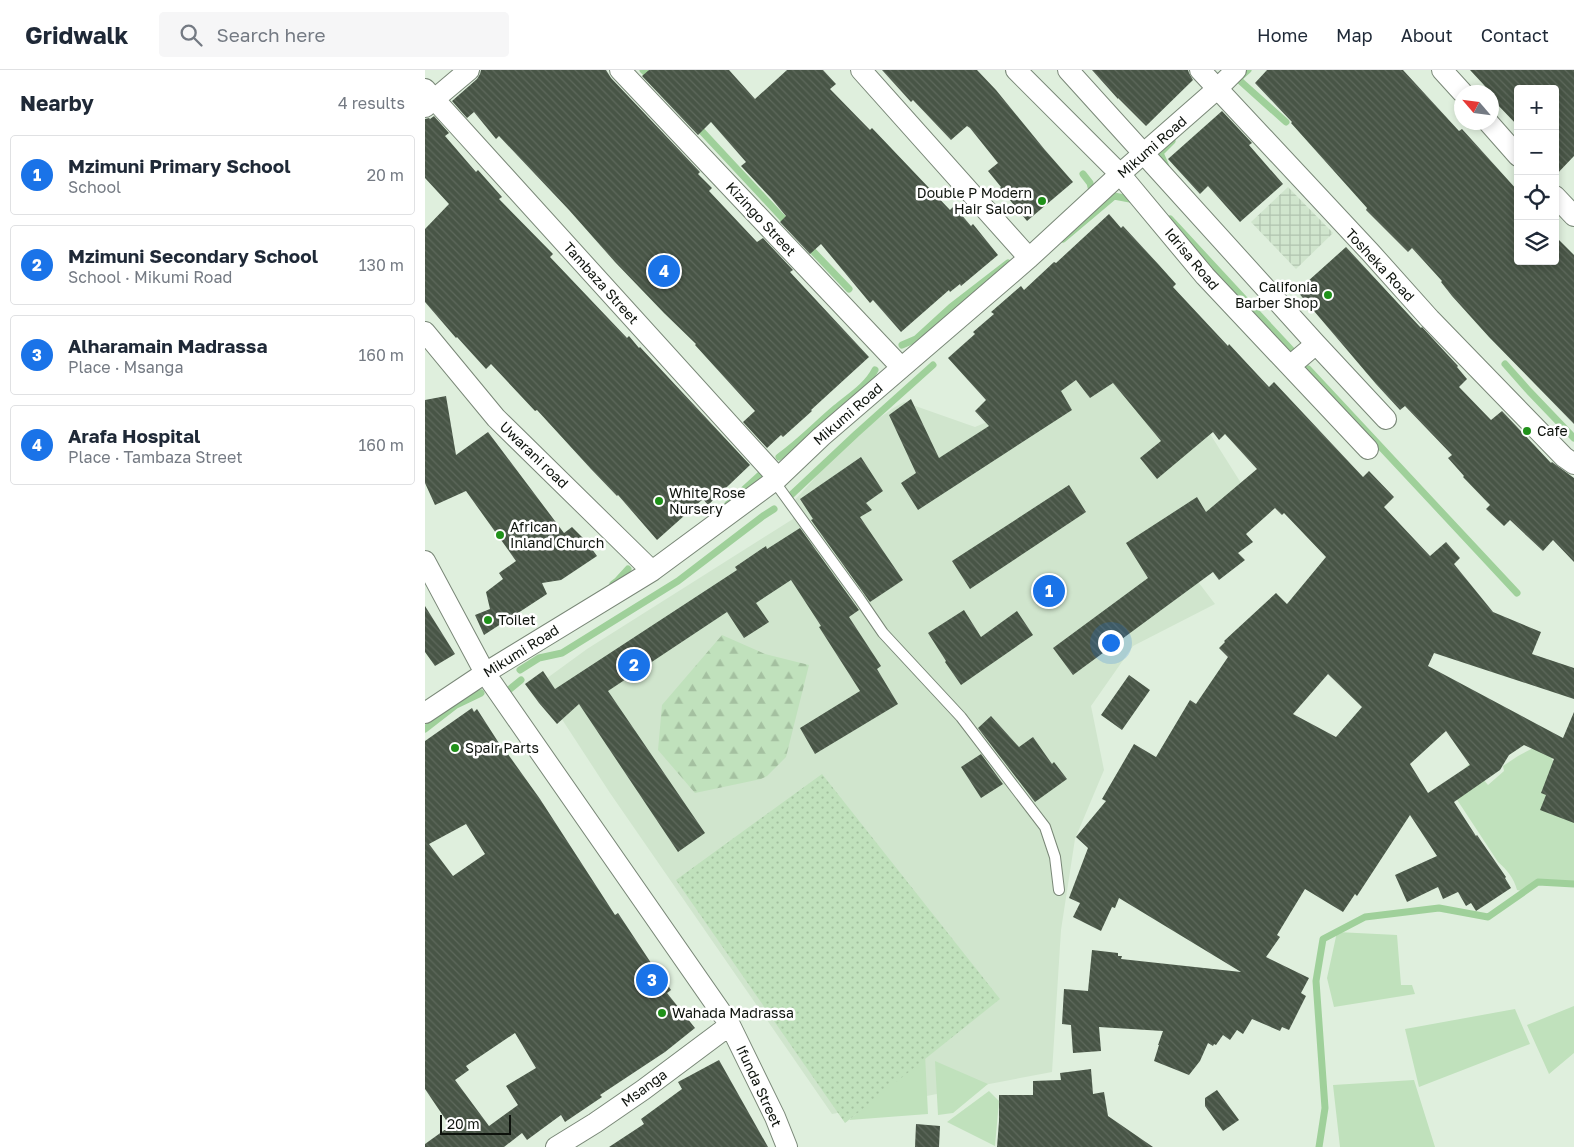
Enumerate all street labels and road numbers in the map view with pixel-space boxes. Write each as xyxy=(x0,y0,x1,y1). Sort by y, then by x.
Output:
street label: Mikumi Road xyxy=(1114,112,1190,181)
street label: Kizingo Street xyxy=(723,178,800,259)
street label: Idrisa Road xyxy=(1162,224,1223,293)
street label: Tosheka Road xyxy=(1342,225,1418,305)
street label: Tambaza Street xyxy=(560,238,643,327)
street label: Mikumi Road xyxy=(810,379,886,448)
street label: Uwarani road xyxy=(497,418,572,492)
street label: Mikumi Road xyxy=(480,621,562,681)
street label: Ifunda Street xyxy=(733,1042,786,1129)
street label: Msanga xyxy=(617,1065,670,1110)

